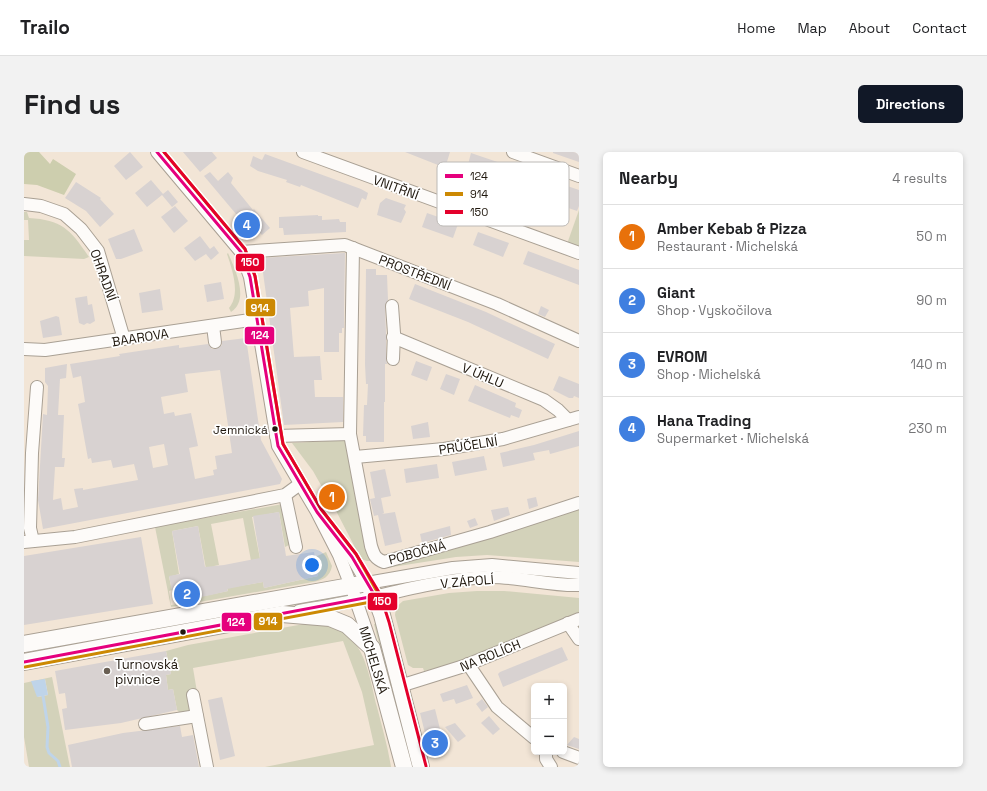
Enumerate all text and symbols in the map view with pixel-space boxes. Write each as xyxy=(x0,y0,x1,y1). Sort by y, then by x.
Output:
text: Trailo xyxy=(20,15,70,40)
text: Home xyxy=(737,19,775,37)
text: Map xyxy=(797,19,827,37)
text: About xyxy=(849,19,890,37)
text: Contact xyxy=(912,19,967,37)
button: Directions xyxy=(858,85,963,123)
text: Find us xyxy=(24,86,121,122)
legend xyxy=(437,162,569,226)
text: Nearby xyxy=(619,167,678,189)
text: 124 xyxy=(470,169,488,183)
text: 4 results xyxy=(892,170,947,187)
street label: VNITŘNÍ xyxy=(371,171,421,204)
text: 914 xyxy=(470,187,488,201)
text: 150 xyxy=(470,205,488,219)
pin: 4 xyxy=(234,210,260,240)
text: Amber Kebab & Pizza xyxy=(657,219,807,238)
text: 1 xyxy=(629,228,635,245)
text: 50 m xyxy=(916,228,947,245)
text: Restaurant · Michelská xyxy=(657,238,798,255)
street label: OHRADNÍ xyxy=(86,247,121,303)
street label: PROSTŘEDNÍ xyxy=(376,251,453,294)
line badge: 150 xyxy=(235,253,265,272)
text: 150 xyxy=(241,255,259,269)
text: Giant xyxy=(657,283,695,302)
text: 2 xyxy=(628,292,636,309)
text: 90 m xyxy=(916,292,947,309)
line badge: 914 xyxy=(245,298,276,317)
text: 914 xyxy=(251,301,269,315)
text: Shop · Vyskočilova xyxy=(657,302,772,319)
street label: BAAROVA xyxy=(111,325,170,350)
line badge: 124 xyxy=(244,326,275,345)
text: 124 xyxy=(251,328,269,342)
text: EVROM xyxy=(657,347,707,366)
text: 3 xyxy=(628,356,636,373)
text: 140 m xyxy=(911,356,947,373)
street label: V ÚHLU xyxy=(459,359,506,392)
text: Shop · Michelská xyxy=(657,366,761,383)
text: Hana Trading xyxy=(657,411,751,430)
text: 4 xyxy=(628,420,636,437)
text: 230 m xyxy=(909,420,947,437)
place label: Jemnická xyxy=(213,422,268,438)
marker: Jemnická xyxy=(270,424,280,434)
text: Supermarket · Michelská xyxy=(657,430,809,447)
street label: PRŮČELNÍ xyxy=(437,432,499,459)
pin: 1 xyxy=(319,482,345,512)
street label: POBOČNÁ xyxy=(387,537,448,568)
your location xyxy=(302,555,322,575)
street label: V ZÁPOLÍ xyxy=(440,571,495,592)
pin: 2 xyxy=(174,579,200,609)
line badge: 150 xyxy=(367,592,398,611)
text: 150 xyxy=(373,594,391,608)
line badge: 124 xyxy=(221,612,252,632)
line badge: 914 xyxy=(253,612,283,631)
text: 914 xyxy=(259,614,277,628)
text: 124 xyxy=(227,615,245,629)
street label: MICHELSKÁ xyxy=(355,624,392,696)
unlabelled marker xyxy=(178,627,188,637)
street label: NA ROLÍCH xyxy=(457,636,523,675)
place label: Turnovská pivnice xyxy=(115,656,179,688)
marker: Turnovská pivnice xyxy=(102,666,112,676)
map controls xyxy=(531,683,567,755)
button: + xyxy=(531,683,567,719)
button: − xyxy=(531,719,567,755)
pin: 3 xyxy=(422,728,448,758)

